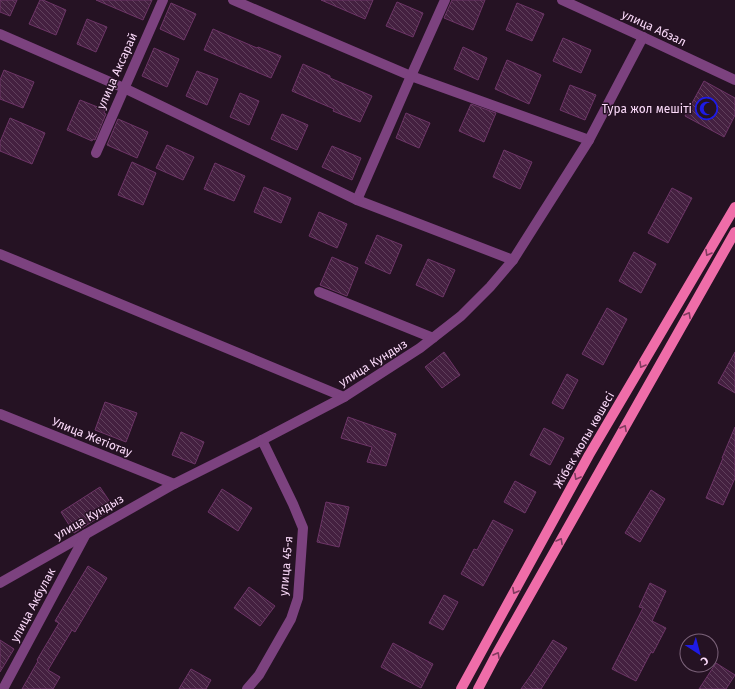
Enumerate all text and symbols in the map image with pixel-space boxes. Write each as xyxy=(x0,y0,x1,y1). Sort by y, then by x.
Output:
street label: улица Абзал xyxy=(620,7,688,49)
street label: улица Аксарай xyxy=(94,30,140,112)
mosque icon: Тура жол мешіті xyxy=(694,96,720,122)
place label: Тура жол мешіті xyxy=(602,102,692,116)
one-way arrow xyxy=(706,249,713,256)
one-way arrow xyxy=(683,312,691,319)
street label: улица Кундыз xyxy=(336,336,410,390)
one-way arrow xyxy=(640,361,647,368)
street label: Жібек жолы көшесі xyxy=(551,389,617,491)
street label: Улица Жетіотау xyxy=(50,415,134,460)
one-way arrow xyxy=(620,425,627,432)
one-way arrow xyxy=(574,473,582,480)
street label: улица Кундыз xyxy=(52,491,126,543)
street label: улица 45-я xyxy=(276,535,296,597)
one-way arrow xyxy=(556,538,563,546)
street label: улица Акбулак xyxy=(8,565,59,644)
one-way arrow xyxy=(512,587,519,594)
north arrow xyxy=(679,633,719,673)
one-way arrow xyxy=(492,652,499,659)
text: С xyxy=(698,654,711,668)

